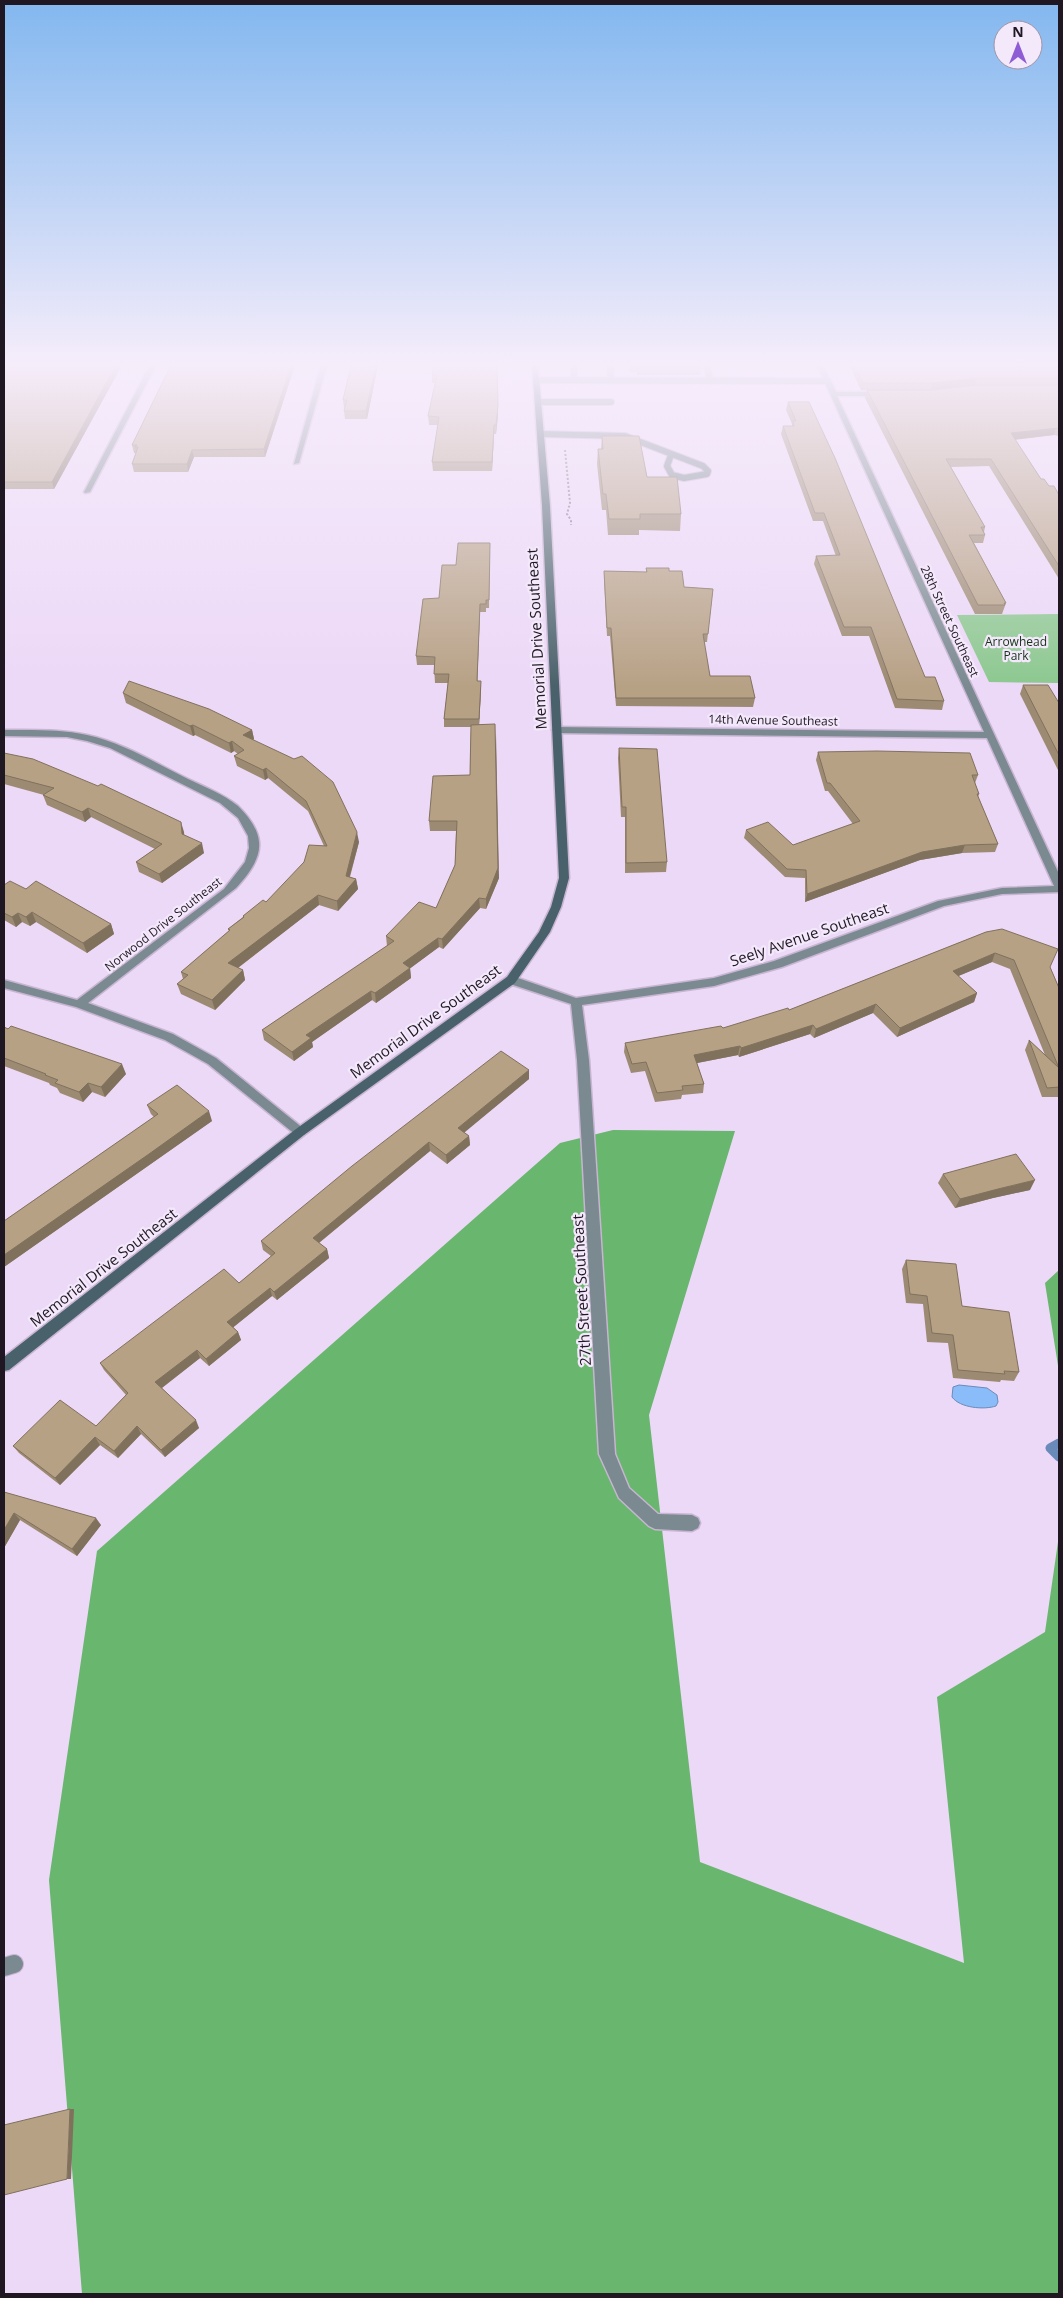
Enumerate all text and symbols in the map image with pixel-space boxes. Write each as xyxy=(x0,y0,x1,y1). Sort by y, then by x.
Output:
north arrow xyxy=(993,20,1043,70)
text: N xyxy=(1012,22,1024,41)
street label: Memorial Drive Southeast xyxy=(521,548,551,730)
street label: 28th Street Southeast xyxy=(917,562,983,680)
park label: Arrowhead Park xyxy=(985,633,1047,664)
street label: 14th Avenue Southeast xyxy=(708,710,838,730)
street label: Norwood Drive Southeast xyxy=(101,873,225,975)
street label: Seely Avenue Southeast xyxy=(727,897,891,971)
street label: Memorial Drive Southeast xyxy=(346,960,504,1082)
street label: Memorial Drive Southeast xyxy=(25,1203,181,1331)
street label: 27th Street Southeast xyxy=(567,1214,595,1366)

